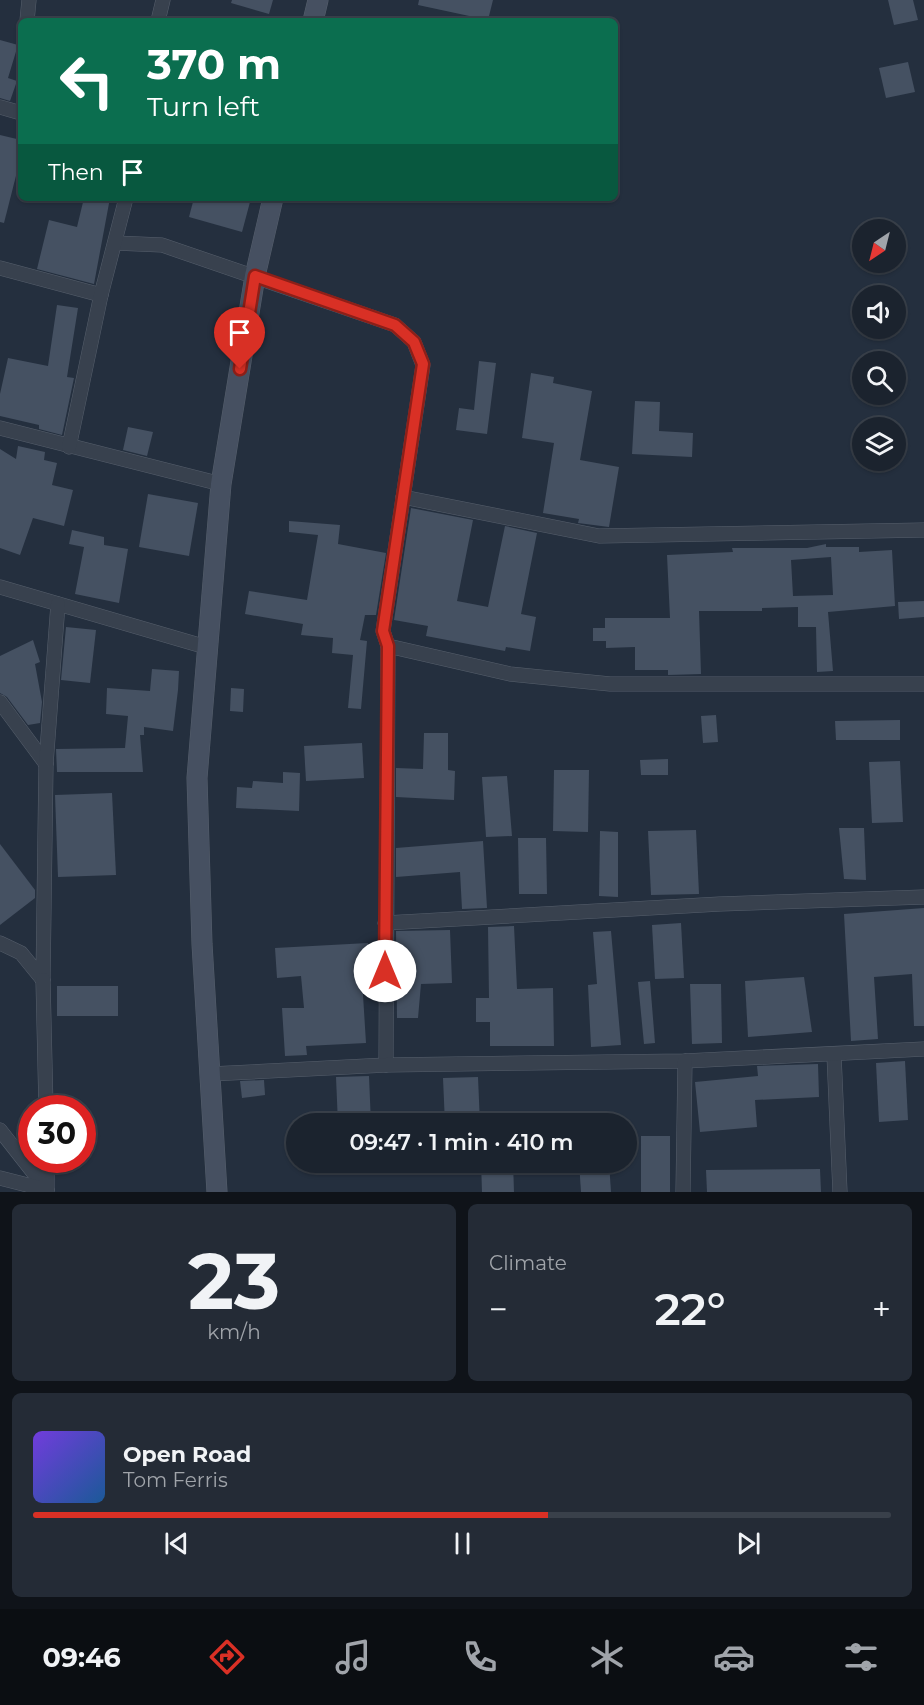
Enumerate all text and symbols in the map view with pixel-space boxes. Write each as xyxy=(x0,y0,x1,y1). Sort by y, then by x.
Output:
text: 370 m xyxy=(147,38,281,90)
icon: left xyxy=(48,42,126,120)
text: Turn left xyxy=(147,90,260,123)
icon: arrive xyxy=(116,156,149,189)
text: Then xyxy=(48,159,104,186)
north arrow xyxy=(852,219,906,273)
map controls xyxy=(852,219,906,471)
button: sound xyxy=(852,285,906,339)
pin xyxy=(214,307,265,369)
icon: arrive xyxy=(223,316,256,349)
button: search xyxy=(852,351,906,405)
button: layers xyxy=(852,417,906,471)
position arrow xyxy=(353,939,417,1003)
speed limit sign: 30 xyxy=(18,1095,96,1173)
text: 09:47 · 1 min · 410 m xyxy=(350,1129,573,1156)
text: 23 xyxy=(188,1233,280,1329)
text: Climate xyxy=(489,1251,567,1275)
text: 22° xyxy=(654,1281,726,1336)
text: − xyxy=(489,1289,508,1329)
text: + xyxy=(872,1289,891,1329)
text: km/h xyxy=(207,1320,261,1344)
text: Open Road xyxy=(123,1441,251,1468)
text: Tom Ferris xyxy=(123,1468,228,1492)
icon: previous xyxy=(160,1527,193,1560)
icon: pause xyxy=(446,1527,479,1560)
icon: next xyxy=(732,1527,765,1560)
icon: directions xyxy=(206,1636,248,1678)
icon: music xyxy=(332,1636,374,1678)
icon: phone xyxy=(459,1636,501,1678)
icon: climate xyxy=(586,1636,628,1678)
icon: car xyxy=(713,1636,755,1678)
icon: filters xyxy=(840,1636,882,1678)
text: 09:46 xyxy=(42,1641,121,1674)

